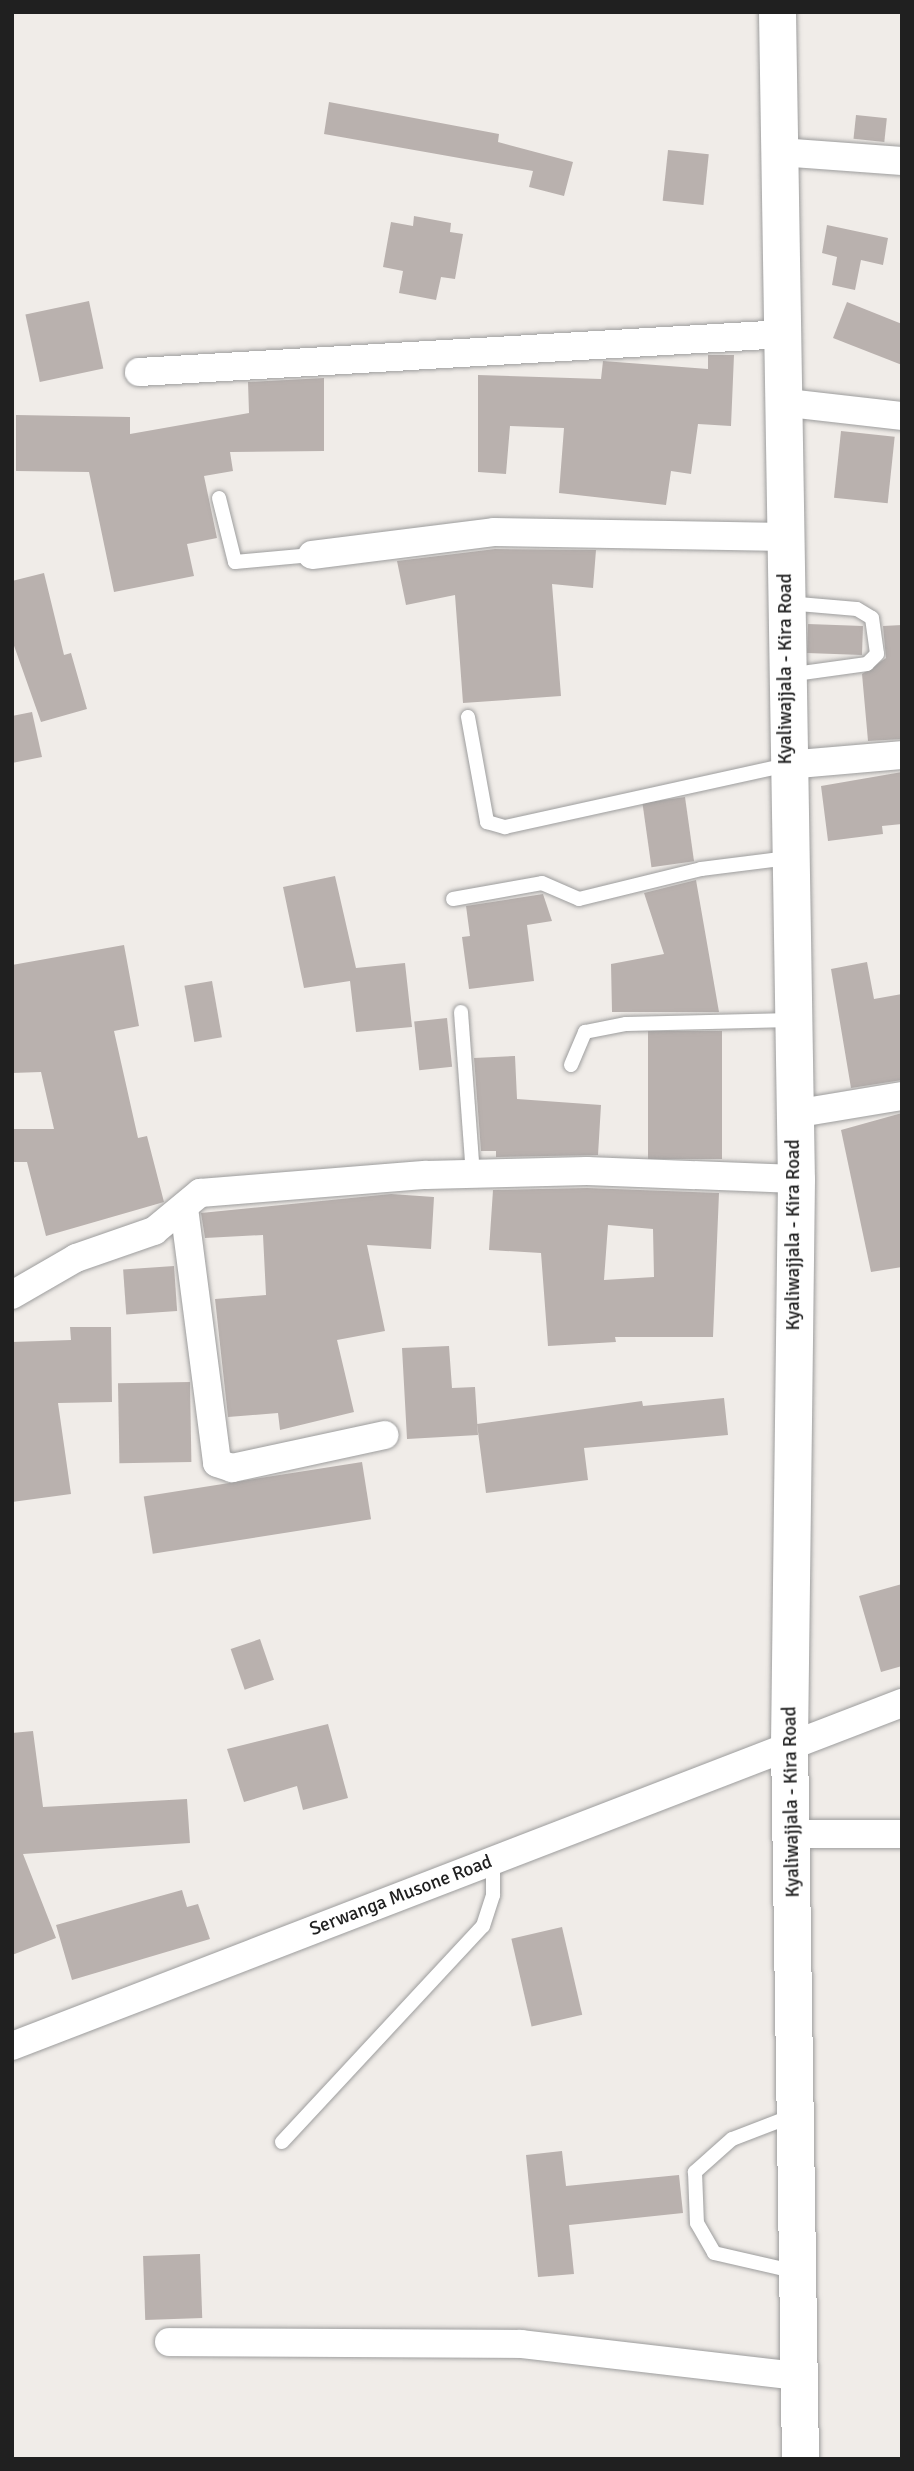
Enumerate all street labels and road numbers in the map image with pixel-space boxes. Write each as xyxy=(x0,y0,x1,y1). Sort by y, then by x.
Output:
street label: Kyaliwajjala - Kira Road xyxy=(775,573,797,765)
street label: Kyaliwajjala - Kira Road xyxy=(783,1139,805,1331)
street label: Kyaliwajjala - Kira Road xyxy=(779,1706,805,1898)
street label: Serwanga Musone Road xyxy=(307,1851,495,1941)

